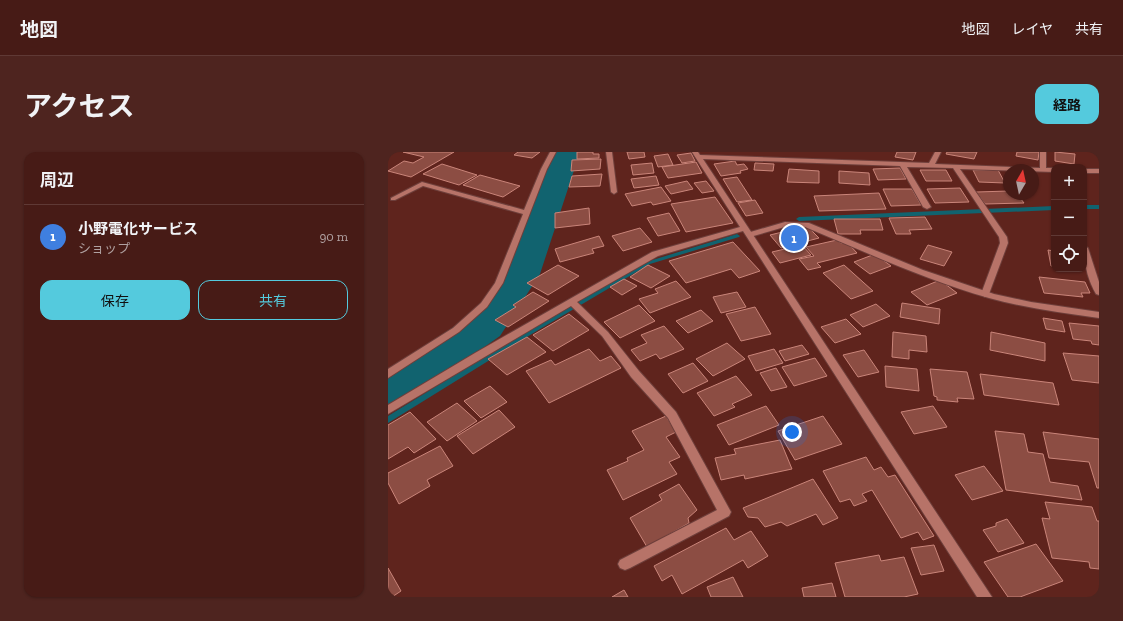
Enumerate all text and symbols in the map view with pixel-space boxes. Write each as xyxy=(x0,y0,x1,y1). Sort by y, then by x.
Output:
text: 地図 xyxy=(20,18,58,41)
text: 地図 xyxy=(961,21,989,38)
text: レイヤ xyxy=(1011,21,1053,38)
text: 共有 xyxy=(1075,21,1103,38)
button: 経路 xyxy=(1035,84,1099,124)
text: アクセス xyxy=(24,90,135,123)
north arrow xyxy=(1003,164,1039,200)
map controls xyxy=(1051,164,1087,272)
button: + xyxy=(1051,164,1087,200)
text: 周辺 xyxy=(40,170,74,190)
button: − xyxy=(1051,200,1087,236)
text: 小野電化サービス xyxy=(78,220,198,238)
pin: 1 xyxy=(781,223,807,253)
text: 1 xyxy=(50,229,56,244)
text: 90 m xyxy=(319,229,348,244)
button: locate xyxy=(1051,236,1087,272)
text: ショップ xyxy=(78,241,130,256)
button: 保存 xyxy=(40,280,190,320)
button: 共有 xyxy=(198,280,348,320)
your location xyxy=(782,422,802,442)

